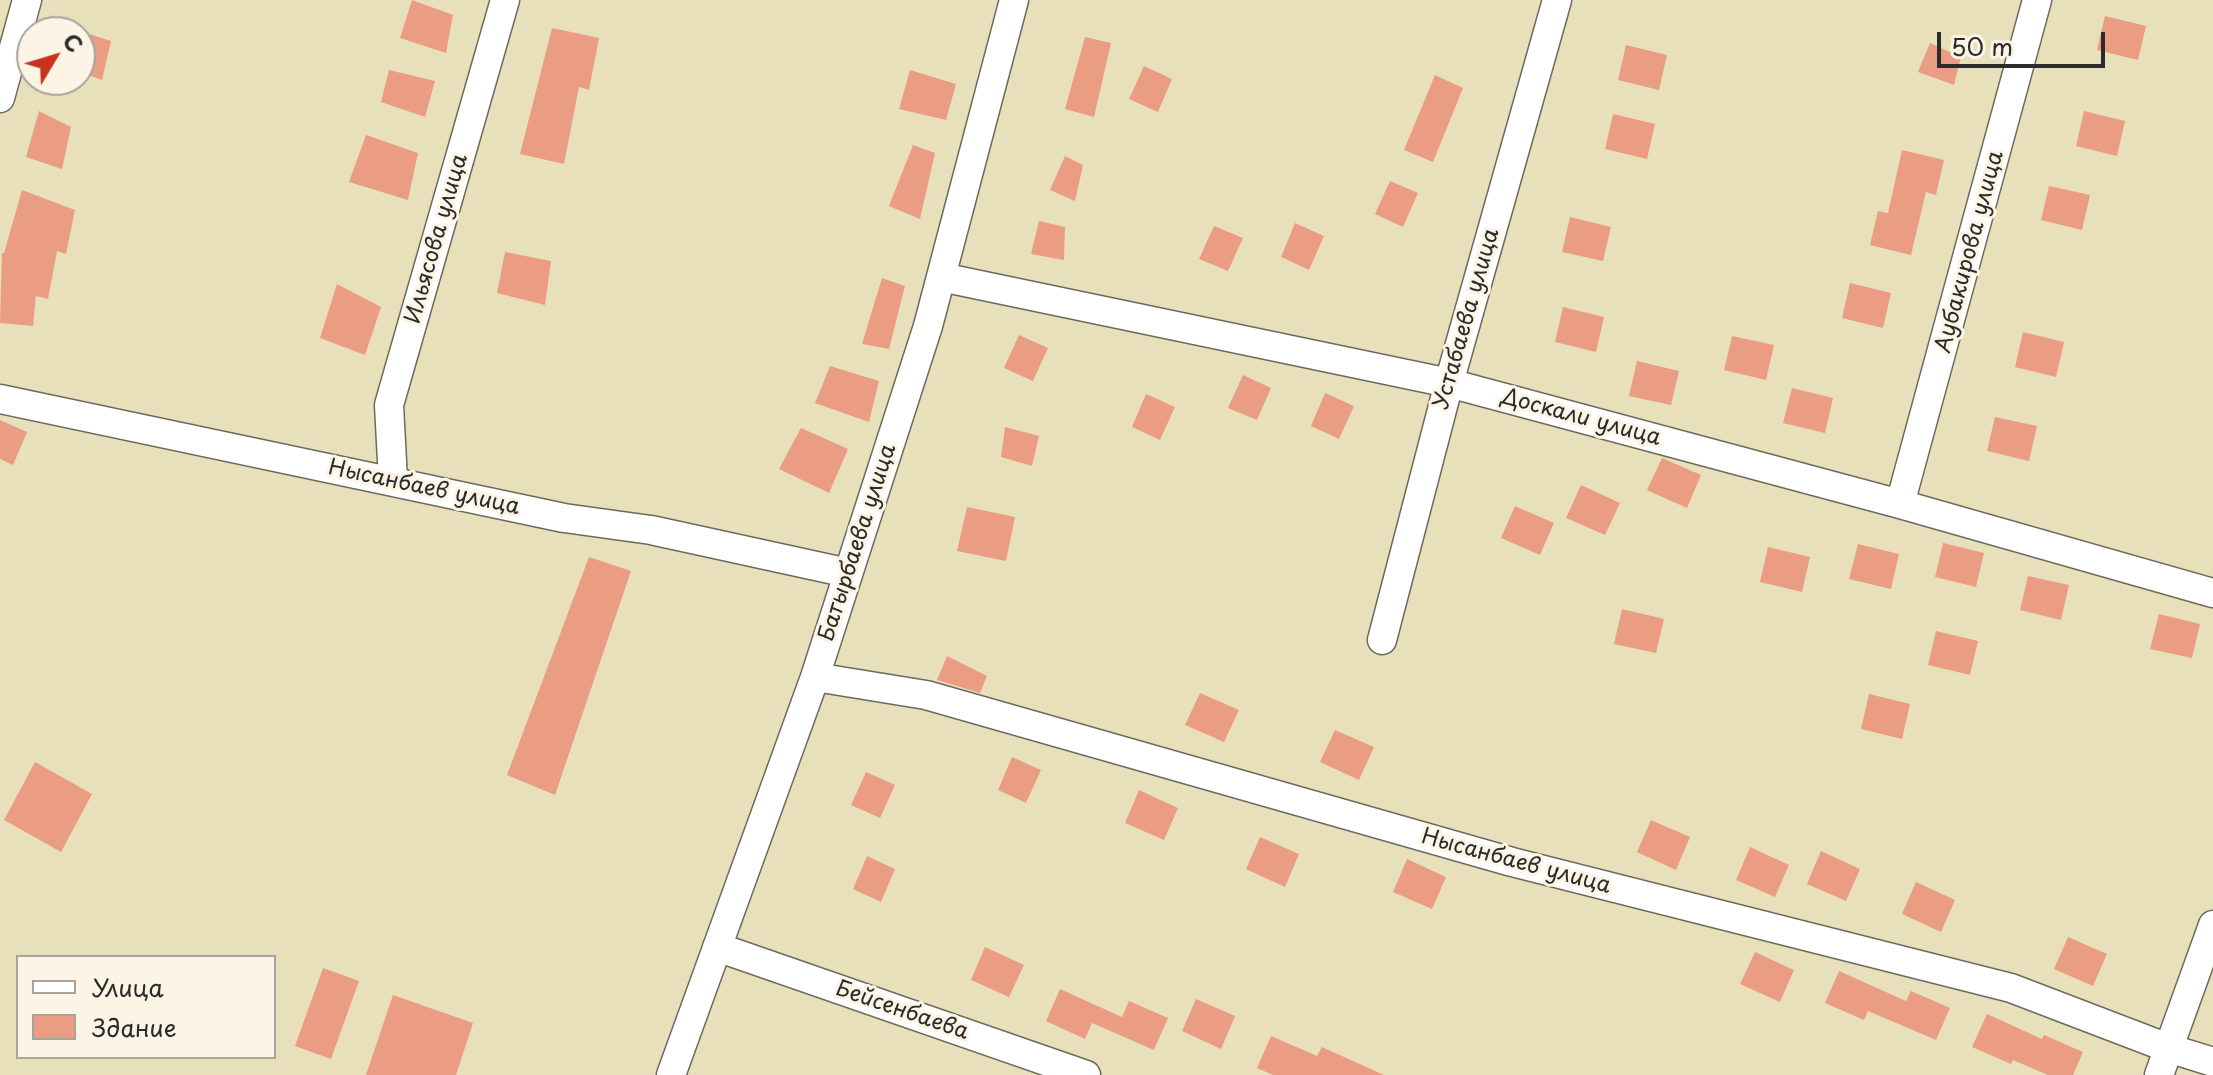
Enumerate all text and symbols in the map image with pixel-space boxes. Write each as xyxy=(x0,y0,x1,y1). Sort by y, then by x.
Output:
north arrow xyxy=(16,16,96,96)
scale bar xyxy=(1941,16,2109,66)
text: С xyxy=(56,25,92,59)
text: 50 m xyxy=(1951,28,2013,64)
street label: Аубакирова улица xyxy=(1930,148,2010,356)
street label: Ильясова улица xyxy=(400,151,474,327)
street label: Устабаева улица xyxy=(1429,226,1505,412)
street label: Доскали улица xyxy=(1498,384,1664,452)
street label: Батырбаева улица xyxy=(814,441,902,645)
street label: Нысанбаев улица xyxy=(326,455,522,521)
street label: Нысанбаев улица xyxy=(1418,824,1614,900)
legend xyxy=(16,955,276,1059)
text: Улица xyxy=(92,969,164,1005)
street label: Бейсенбаева xyxy=(832,976,972,1046)
text: Здание xyxy=(92,1009,177,1045)

